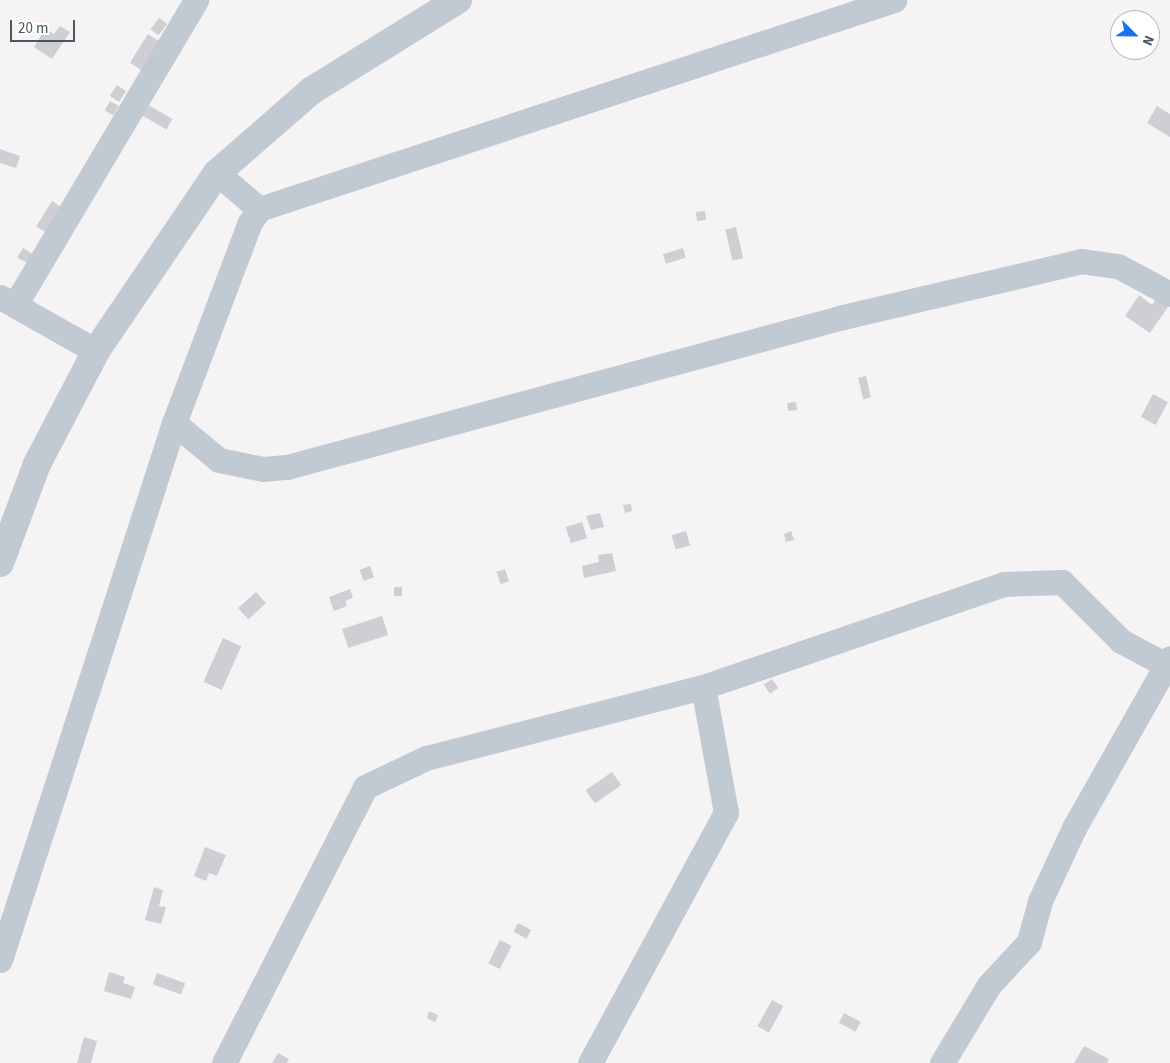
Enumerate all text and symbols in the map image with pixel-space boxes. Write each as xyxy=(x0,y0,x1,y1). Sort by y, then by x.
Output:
scale bar xyxy=(12,10,78,42)
north arrow xyxy=(1110,10,1160,60)
text: 20 m xyxy=(18,18,48,39)
text: N xyxy=(1137,32,1159,49)

